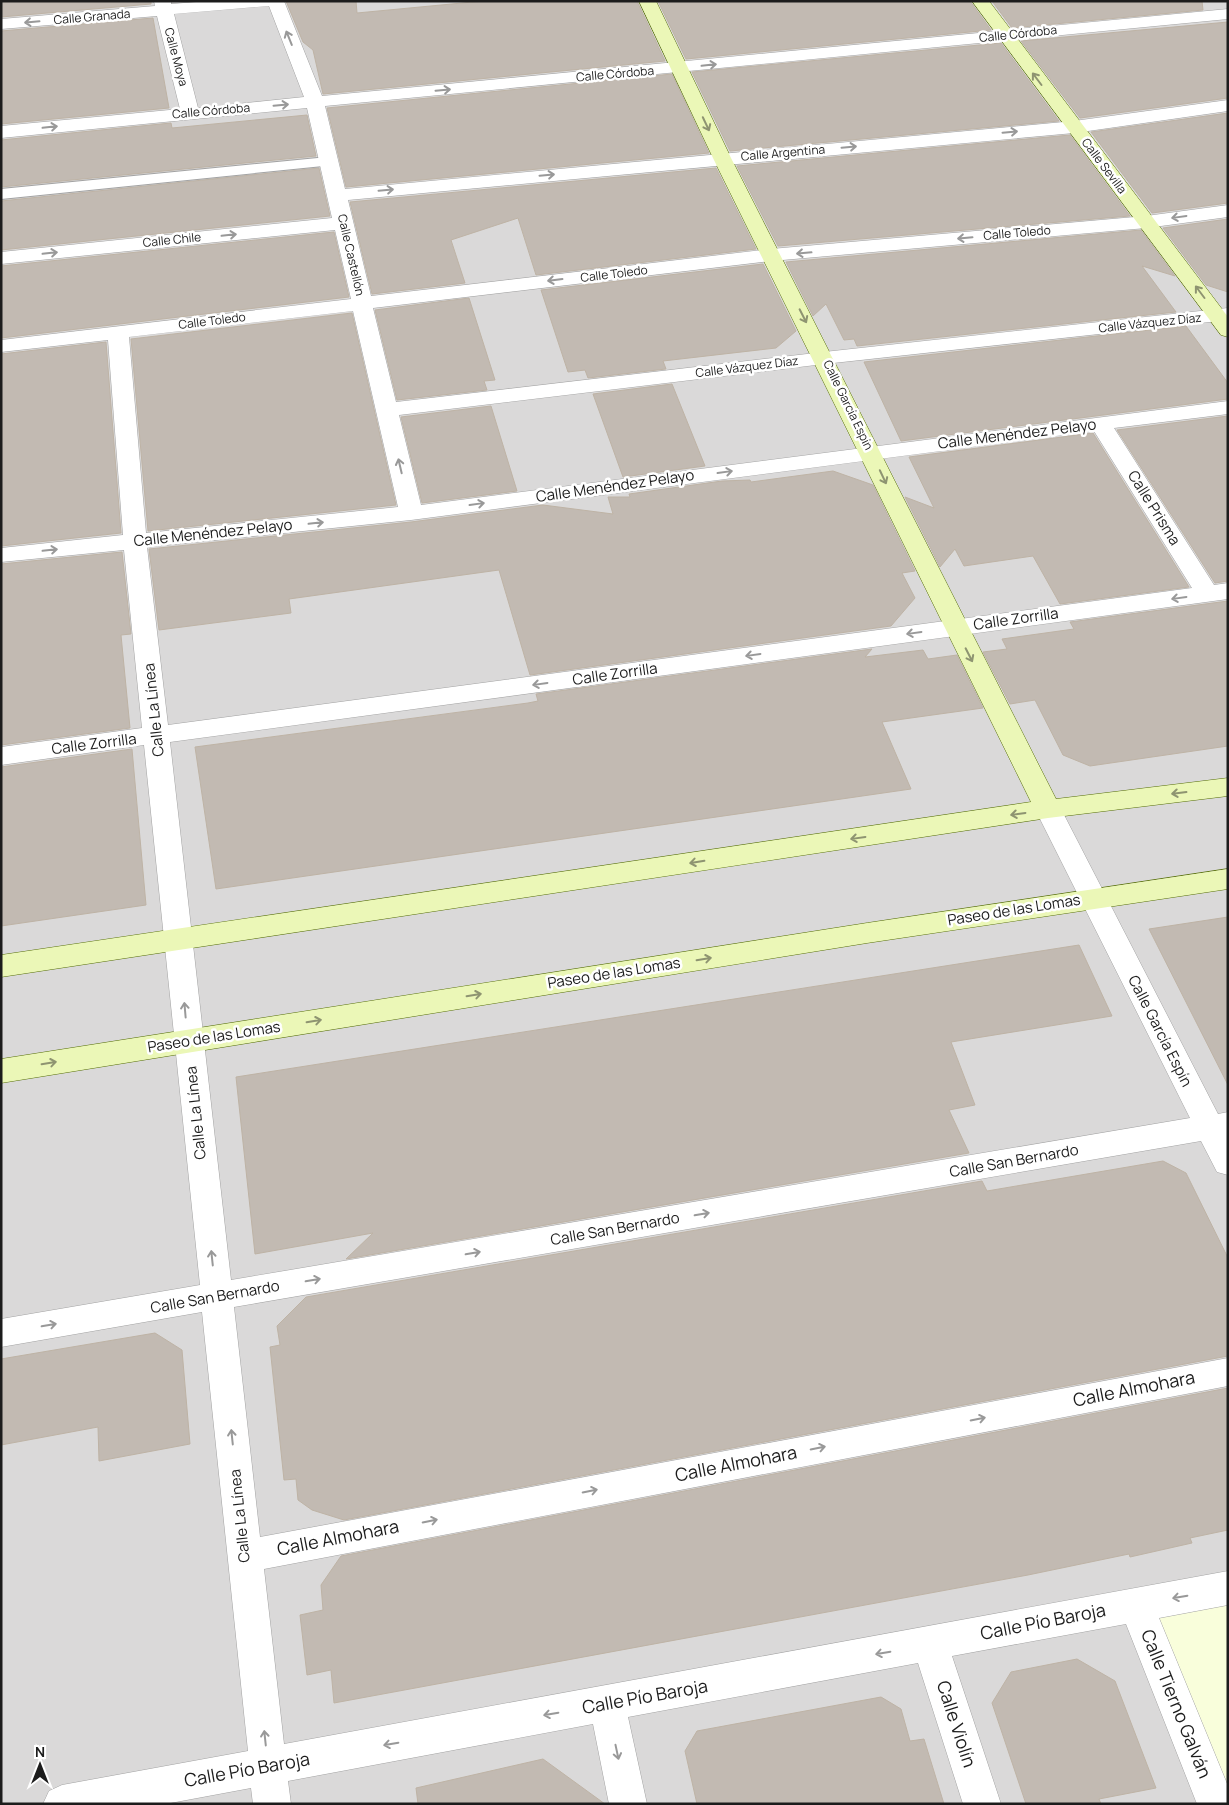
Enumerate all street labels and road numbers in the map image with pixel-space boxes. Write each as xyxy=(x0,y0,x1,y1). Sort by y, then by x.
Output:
street label: Calle Granada xyxy=(53,5,131,28)
street label: Calle Córdoba xyxy=(978,21,1058,46)
street label: Calle Moya xyxy=(161,26,192,88)
street label: Calle Córdoba xyxy=(575,62,655,85)
street label: Calle Córdoba xyxy=(171,99,251,122)
street label: Calle Sevilla xyxy=(1078,134,1131,197)
street label: Calle Argentina xyxy=(740,140,826,165)
street label: Calle Castellón xyxy=(334,212,369,297)
street label: Calle Toledo xyxy=(983,221,1051,244)
street label: Calle Chile xyxy=(142,228,202,251)
street label: Calle Toledo xyxy=(579,261,649,286)
street label: Calle Toledo xyxy=(177,308,247,333)
street label: Calle Vázquez Díaz xyxy=(1098,309,1202,336)
street label: Calle Vázquez Díaz xyxy=(695,352,799,381)
street label: Calle García Espín xyxy=(819,357,878,453)
street label: Calle Menéndez Pelayo xyxy=(936,413,1098,454)
street label: Calle Menéndez Pelayo xyxy=(534,464,696,507)
street label: Calle Prisma xyxy=(1123,466,1186,549)
street label: Calle Menéndez Pelayo xyxy=(133,514,294,551)
street label: Calle Zorrilla xyxy=(972,602,1060,635)
street label: Calle Zorrilla xyxy=(571,657,659,690)
street label: Calle La Línea xyxy=(138,662,169,758)
street label: Calle Zorrilla xyxy=(50,728,138,759)
street label: Paseo de las Lomas xyxy=(946,889,1082,930)
street label: Paseo de las Lomas xyxy=(546,952,682,993)
street label: Calle García Espín xyxy=(1123,971,1198,1090)
street label: Paseo de las Lomas xyxy=(146,1016,282,1057)
street label: Calle La Línea xyxy=(180,1065,211,1161)
street label: Calle San Bernardo xyxy=(948,1139,1080,1182)
street label: Calle San Bernardo xyxy=(549,1207,681,1250)
street label: Calle San Bernardo xyxy=(149,1275,281,1318)
street label: Calle Almohara xyxy=(1071,1364,1197,1412)
street label: Calle Almohara xyxy=(673,1439,799,1487)
street label: Calle La Línea xyxy=(224,1468,255,1564)
street label: Calle Almohara xyxy=(275,1513,401,1561)
street label: Calle Pío Baroja xyxy=(978,1597,1108,1645)
street label: Calle Tierno Galván xyxy=(1136,1626,1218,1782)
street label: Calle Pío Baroja xyxy=(580,1673,710,1719)
street label: Calle Violín xyxy=(932,1677,982,1770)
street label: Calle Pío Baroja xyxy=(182,1746,312,1792)

